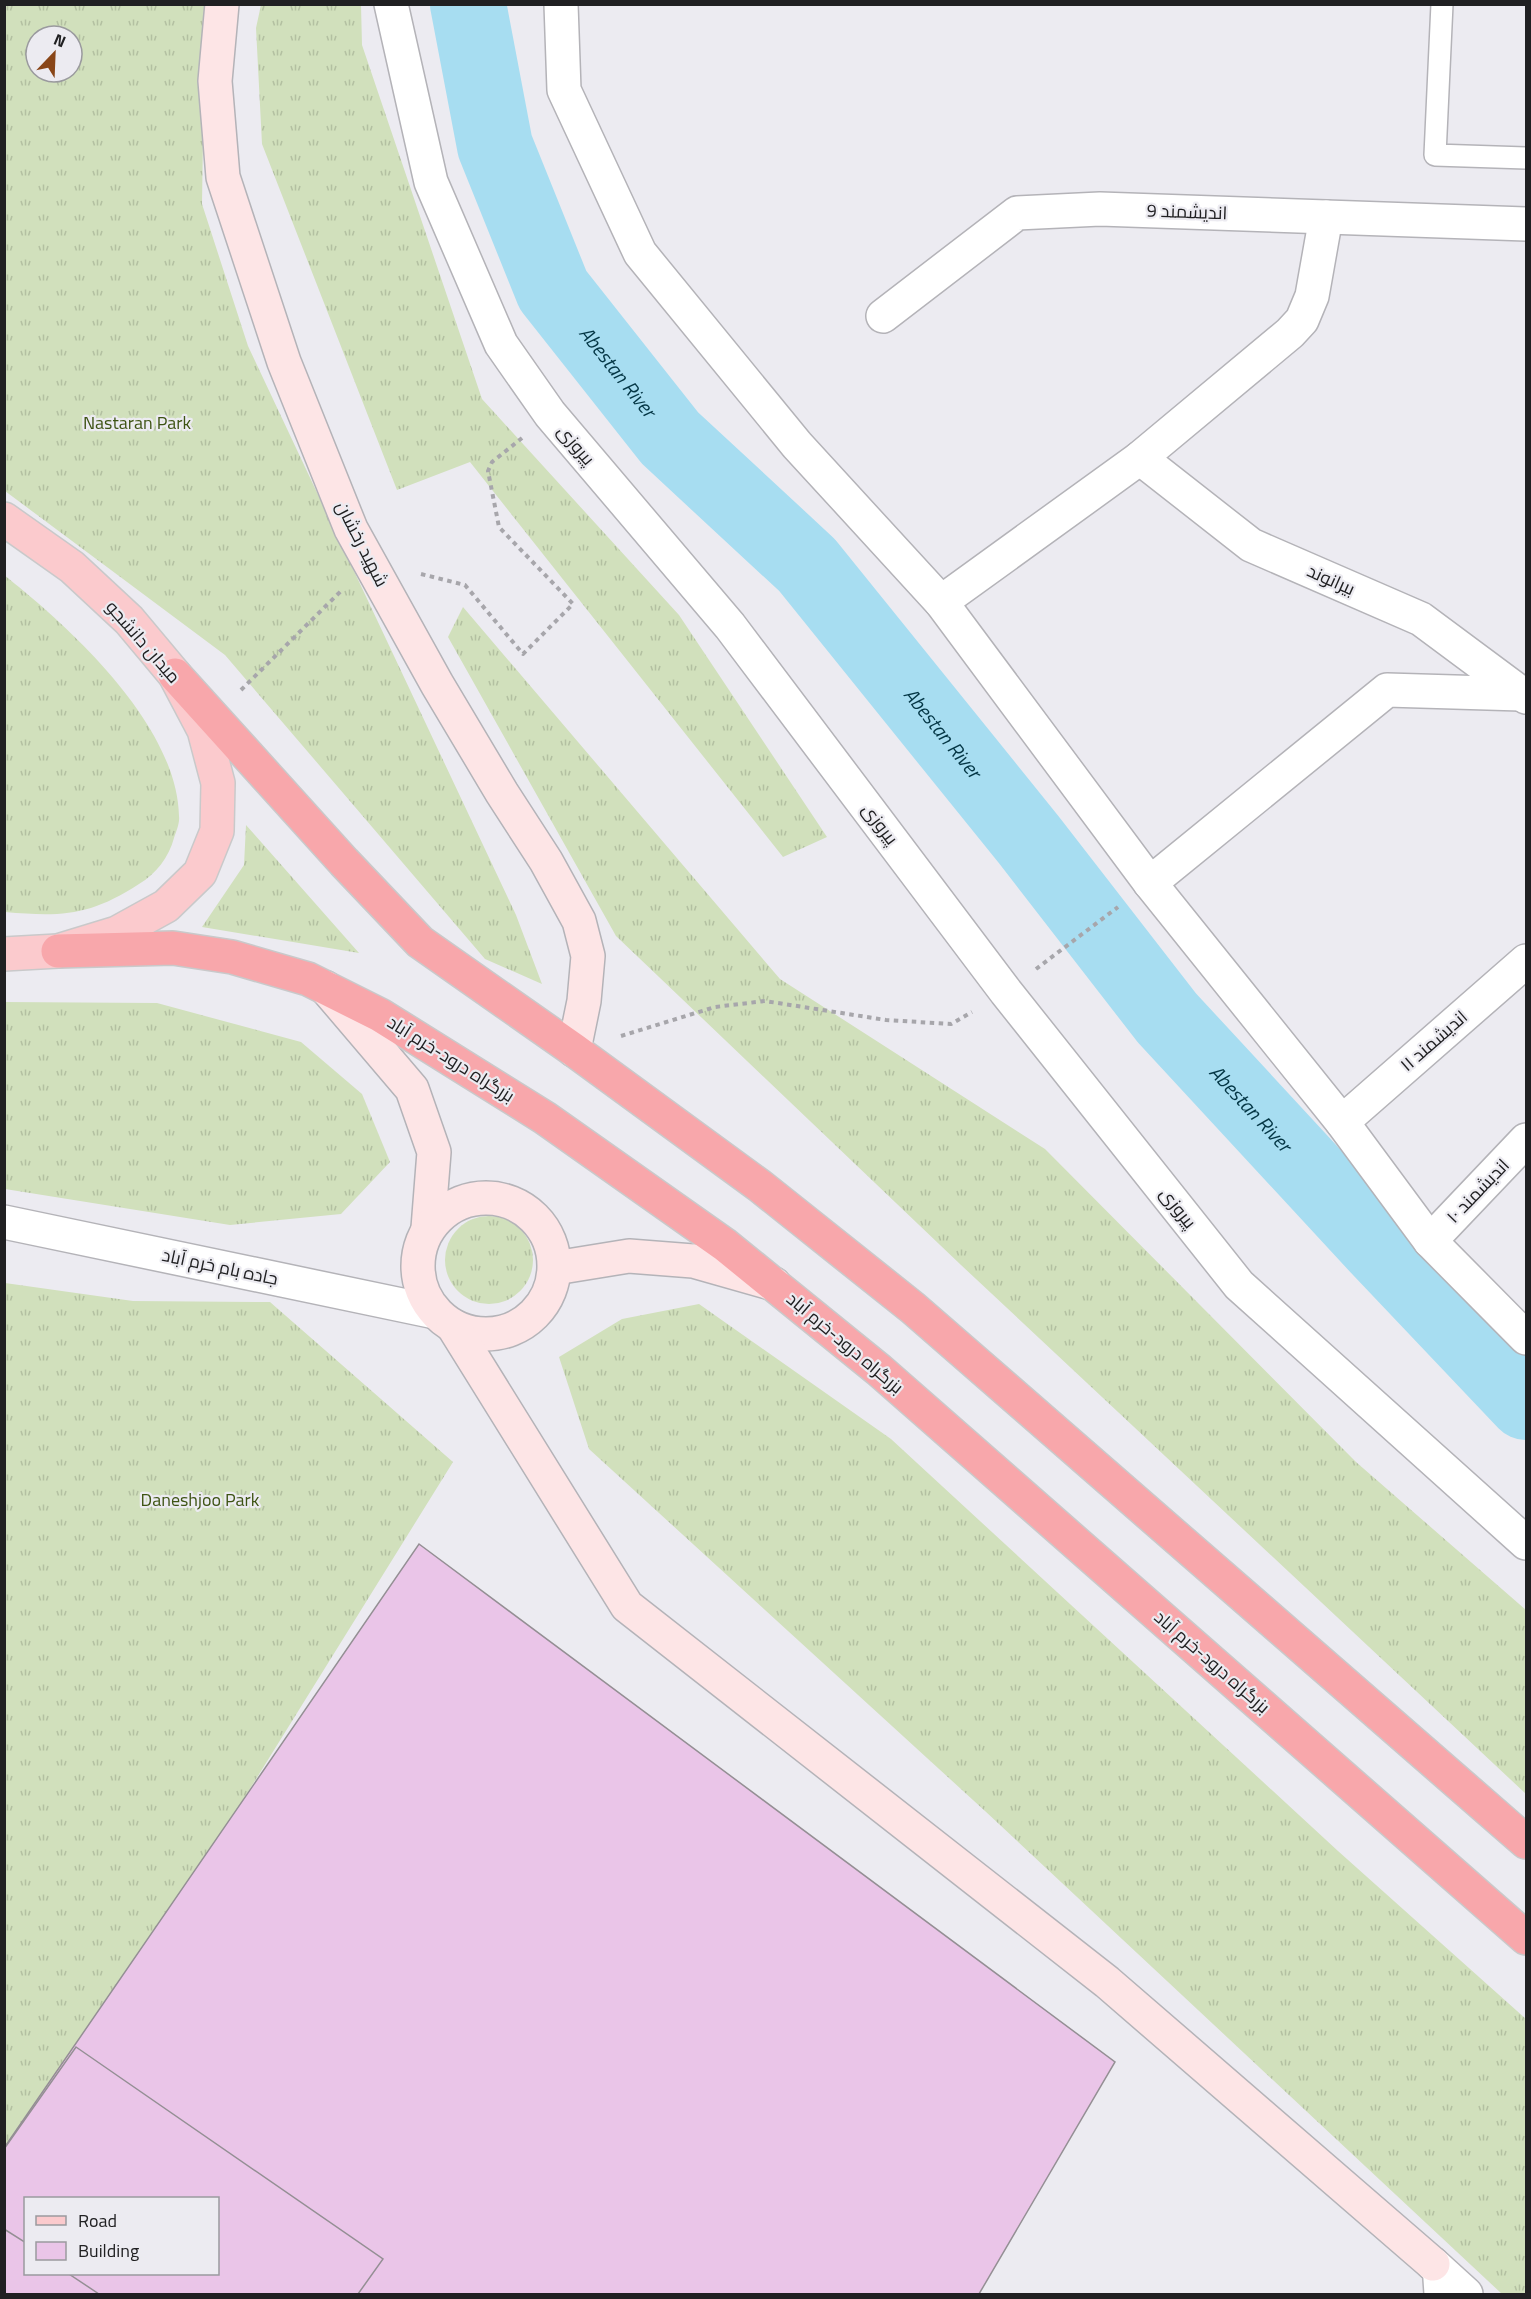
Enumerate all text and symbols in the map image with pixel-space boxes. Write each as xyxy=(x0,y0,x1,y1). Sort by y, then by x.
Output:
north arrow xyxy=(24,24,84,84)
text: N xyxy=(50,27,70,53)
street label: اندیشمند 9 xyxy=(1146,197,1228,226)
water label: Abestan River xyxy=(572,319,666,426)
park label: Nastaran Park xyxy=(83,409,191,436)
street label: پیروزی xyxy=(551,418,602,471)
street label: شهید رخشان xyxy=(329,496,396,591)
street label: بیرانوند xyxy=(1303,557,1360,602)
street label: میدان دانشجو xyxy=(100,594,187,689)
water label: Abestan River xyxy=(896,680,991,787)
street label: پیروزی xyxy=(856,797,905,850)
street label: اندیشمند ۱۱ xyxy=(1394,1004,1473,1078)
street label: بزرگراه درود-خرم آباد xyxy=(382,1008,520,1109)
water label: Abestan River xyxy=(1202,1057,1301,1161)
street label: اندیشمند ۱۰ xyxy=(1440,1152,1515,1229)
street label: پیروزی xyxy=(1154,1181,1203,1234)
street label: جاده بام خرم آباد xyxy=(160,1241,281,1292)
street label: بزرگراه درود-خرم آباد xyxy=(781,1285,910,1400)
park label: Daneshjoo Park xyxy=(141,1486,260,1513)
street label: بزرگراه درود-خرم آباد xyxy=(1148,1604,1276,1720)
legend xyxy=(24,2197,219,2275)
text: Road xyxy=(78,2207,117,2234)
text: Building xyxy=(78,2237,139,2264)

